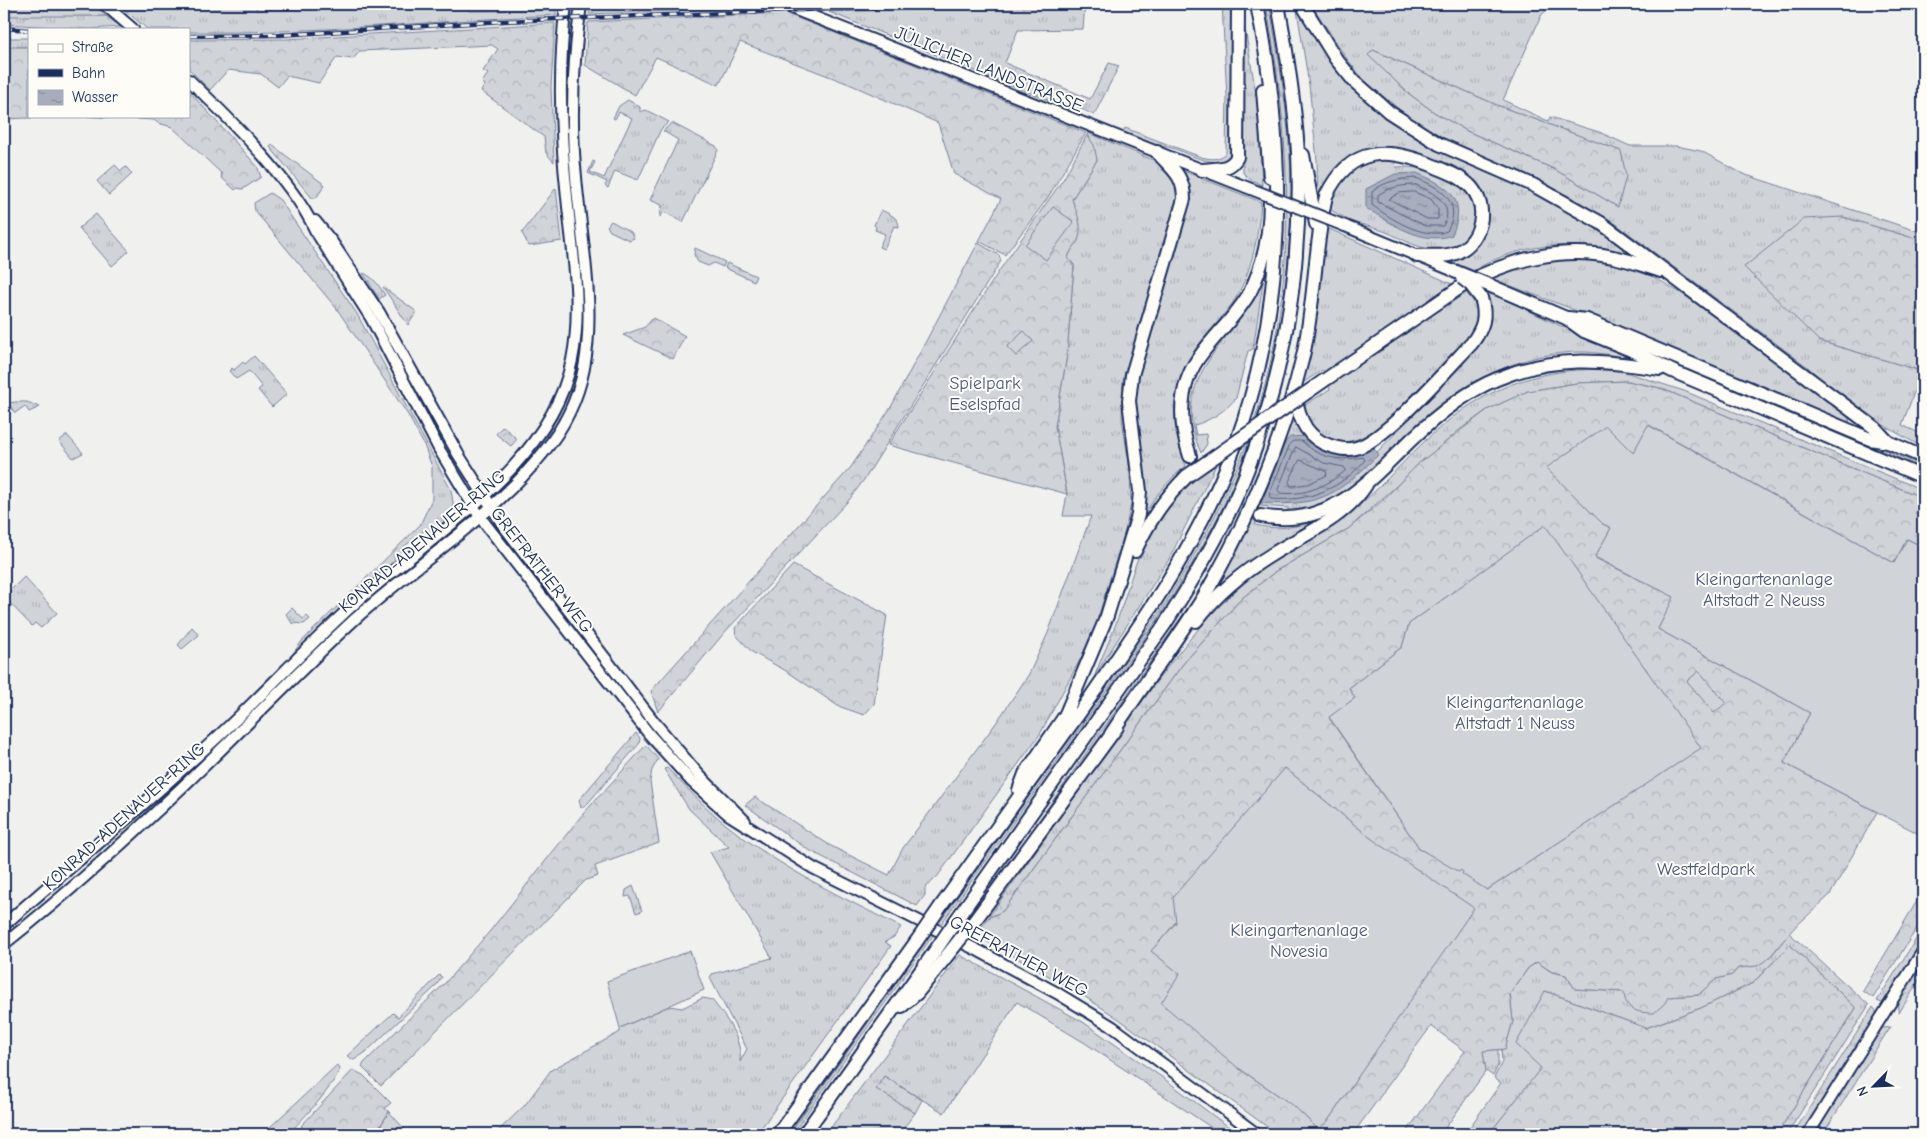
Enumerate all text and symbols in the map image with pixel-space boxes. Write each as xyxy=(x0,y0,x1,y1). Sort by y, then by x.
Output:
street label: JÜLICHER LANDSTRASSE xyxy=(891,22,1086,117)
legend xyxy=(28,28,190,118)
text: Straße xyxy=(72,38,114,56)
text: Bahn xyxy=(72,64,105,82)
text: Wasser xyxy=(72,88,118,106)
park label: Spielpark Eselspfad xyxy=(949,373,1021,415)
street label: KONRAD-ADENAUER-RING xyxy=(335,465,510,617)
street label: GREFRATHER WEG xyxy=(486,503,597,637)
park label: Kleingartenanlage Altstadt 2 Neuss xyxy=(1695,569,1833,611)
park label: Kleingartenanlage Altstadt 1 Neuss xyxy=(1446,692,1584,734)
street label: KONRAD-ADENAUER-RING xyxy=(39,738,210,895)
park label: Westfeldpark xyxy=(1657,859,1755,880)
street label: GREFRATHER WEG xyxy=(946,911,1092,1002)
park label: Kleingartenanlage Novesia xyxy=(1230,920,1368,962)
north arrow xyxy=(1850,1060,1900,1110)
text: N xyxy=(1853,1083,1872,1099)

